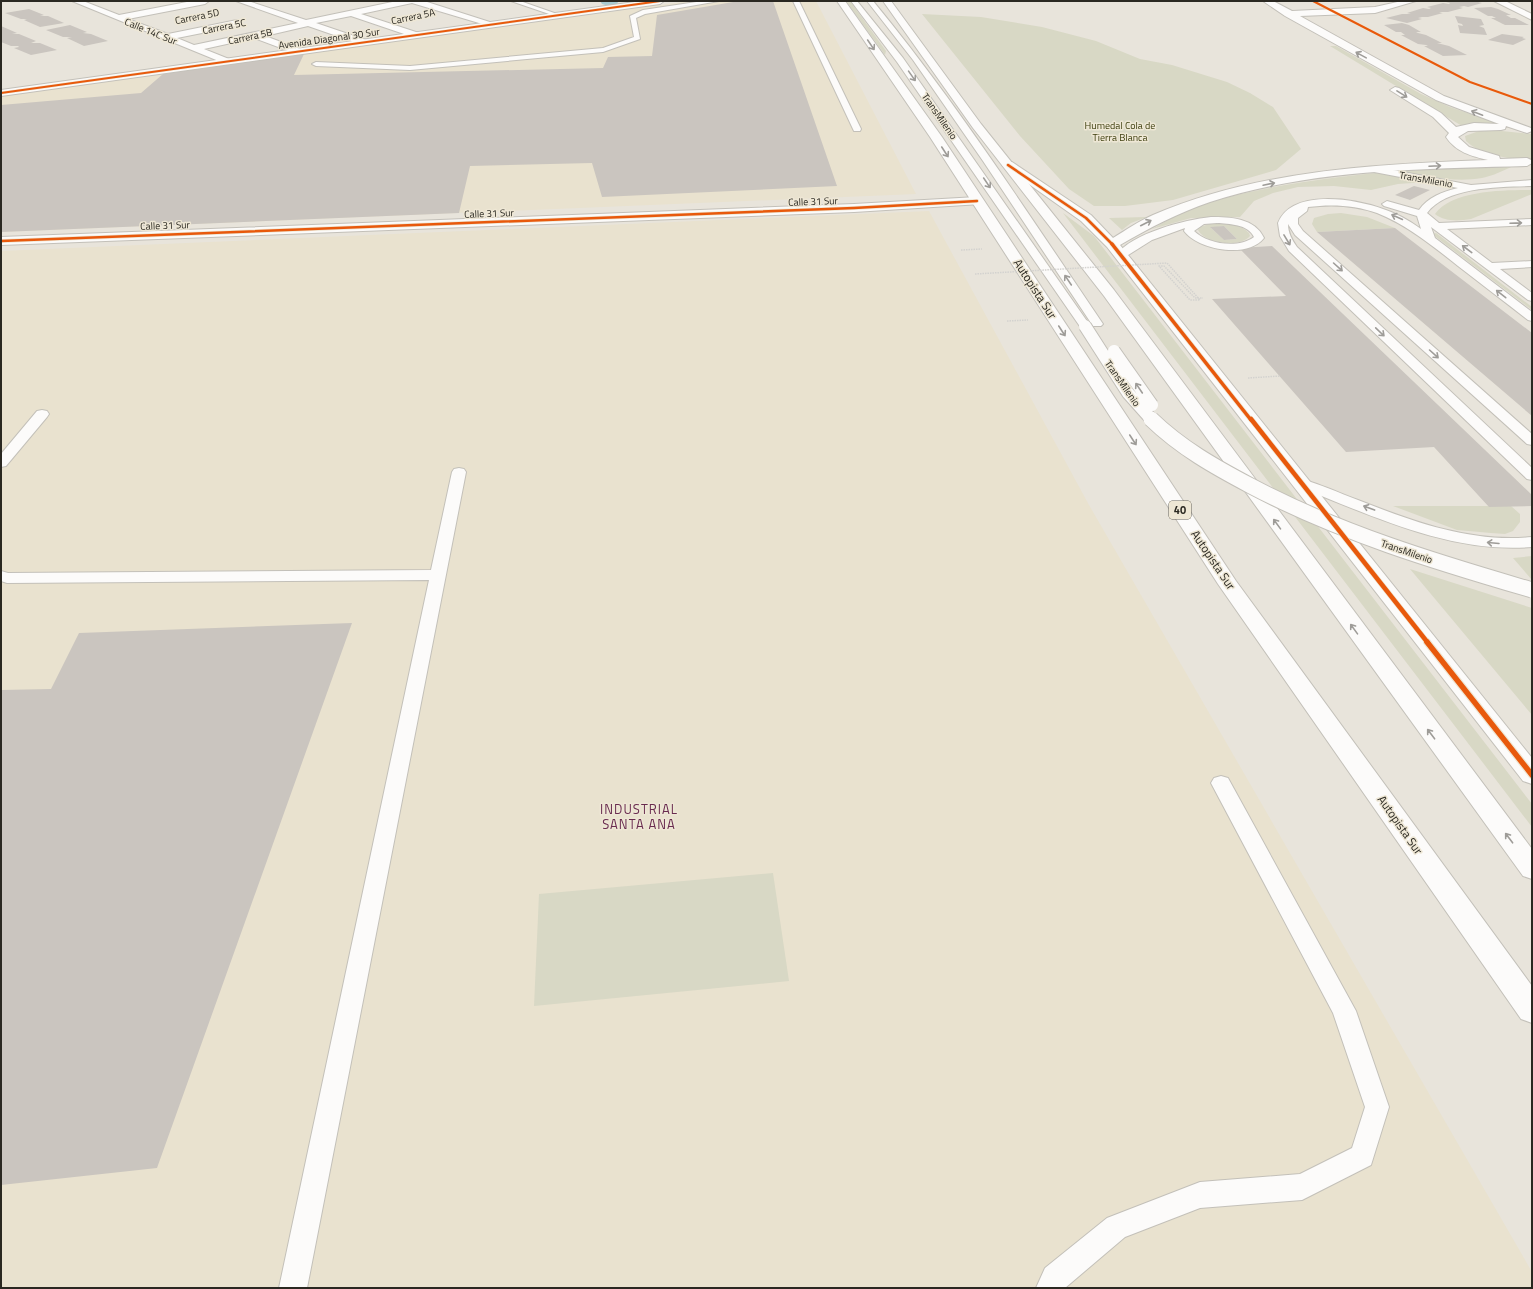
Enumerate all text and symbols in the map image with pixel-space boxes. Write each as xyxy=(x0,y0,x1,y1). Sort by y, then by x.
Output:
street label: Carrera 5D xyxy=(174,5,221,28)
street label: Carrera 5A xyxy=(390,5,436,28)
street label: Calle 14C Sur xyxy=(122,14,180,49)
street label: Carrera 5C xyxy=(201,15,248,38)
street label: Avenida Diagonal 30 Sur xyxy=(277,24,381,53)
street label: Carrera 5B xyxy=(227,25,274,48)
one-way arrow xyxy=(867,39,875,50)
one-way arrow xyxy=(1355,51,1367,58)
one-way arrow xyxy=(908,71,916,82)
street label: TransMilenio xyxy=(918,90,961,143)
one-way arrow xyxy=(1396,90,1408,98)
one-way arrow xyxy=(1471,109,1484,116)
park label: Humedal Cola de Tierra Blanca xyxy=(1085,118,1155,145)
one-way arrow xyxy=(941,146,949,157)
one-way arrow xyxy=(1428,163,1441,170)
street label: TransMilenio xyxy=(1398,167,1454,192)
one-way arrow xyxy=(983,177,991,188)
one-way arrow xyxy=(1262,180,1275,188)
street label: Calle 31 Sur xyxy=(788,193,839,210)
street label: Calle 31 Sur xyxy=(464,205,515,222)
one-way arrow xyxy=(1391,213,1403,220)
street label: Calle 31 Sur xyxy=(140,217,191,234)
one-way arrow xyxy=(1139,219,1151,226)
one-way arrow xyxy=(1509,219,1522,226)
one-way arrow xyxy=(1284,234,1292,246)
one-way arrow xyxy=(1462,245,1473,254)
street label: Autopista Sur xyxy=(1009,255,1062,323)
one-way arrow xyxy=(1332,263,1343,272)
one-way arrow xyxy=(1063,274,1071,286)
one-way arrow xyxy=(1496,290,1507,298)
one-way arrow xyxy=(1058,325,1066,336)
one-way arrow xyxy=(1375,327,1385,336)
one-way arrow xyxy=(1429,349,1440,358)
street label: TransMilenio xyxy=(1101,357,1144,410)
one-way arrow xyxy=(1135,383,1143,394)
one-way arrow xyxy=(1129,434,1137,445)
road number: 40 xyxy=(1169,501,1191,519)
one-way arrow xyxy=(1362,504,1375,511)
one-way arrow xyxy=(1273,519,1281,530)
street label: Autopista Sur xyxy=(1186,526,1240,593)
street label: TransMilenio xyxy=(1379,536,1435,567)
one-way arrow xyxy=(1487,540,1500,547)
one-way arrow xyxy=(1350,624,1358,635)
one-way arrow xyxy=(1427,728,1435,739)
street label: Autopista Sur xyxy=(1373,791,1428,858)
district label: INDUSTRIAL SANTA ANA xyxy=(600,799,678,834)
one-way arrow xyxy=(1505,833,1513,844)

